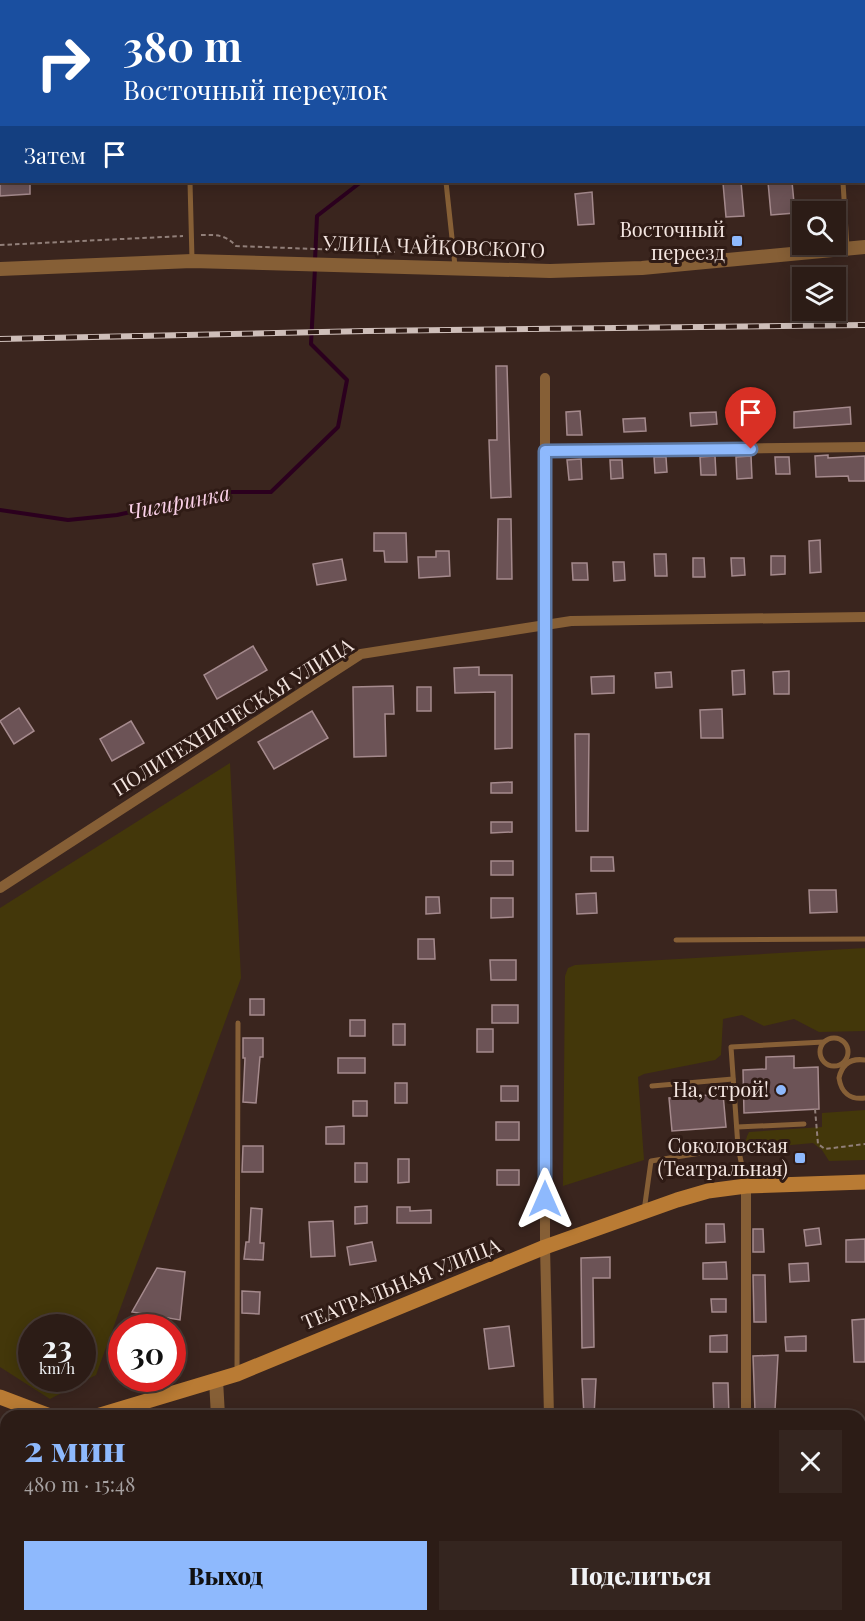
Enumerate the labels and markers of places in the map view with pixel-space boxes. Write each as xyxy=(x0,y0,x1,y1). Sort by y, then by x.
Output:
place label: Восточный переезд xyxy=(619,215,726,265)
marker: Восточный переезд xyxy=(730,234,744,248)
pin xyxy=(725,387,776,449)
place label: На, строй! xyxy=(673,1075,769,1102)
marker: На, строй! xyxy=(774,1083,788,1097)
place label: Соколовская (Театральная) xyxy=(658,1131,788,1181)
marker: Соколовская (Театральная) xyxy=(793,1151,807,1165)

